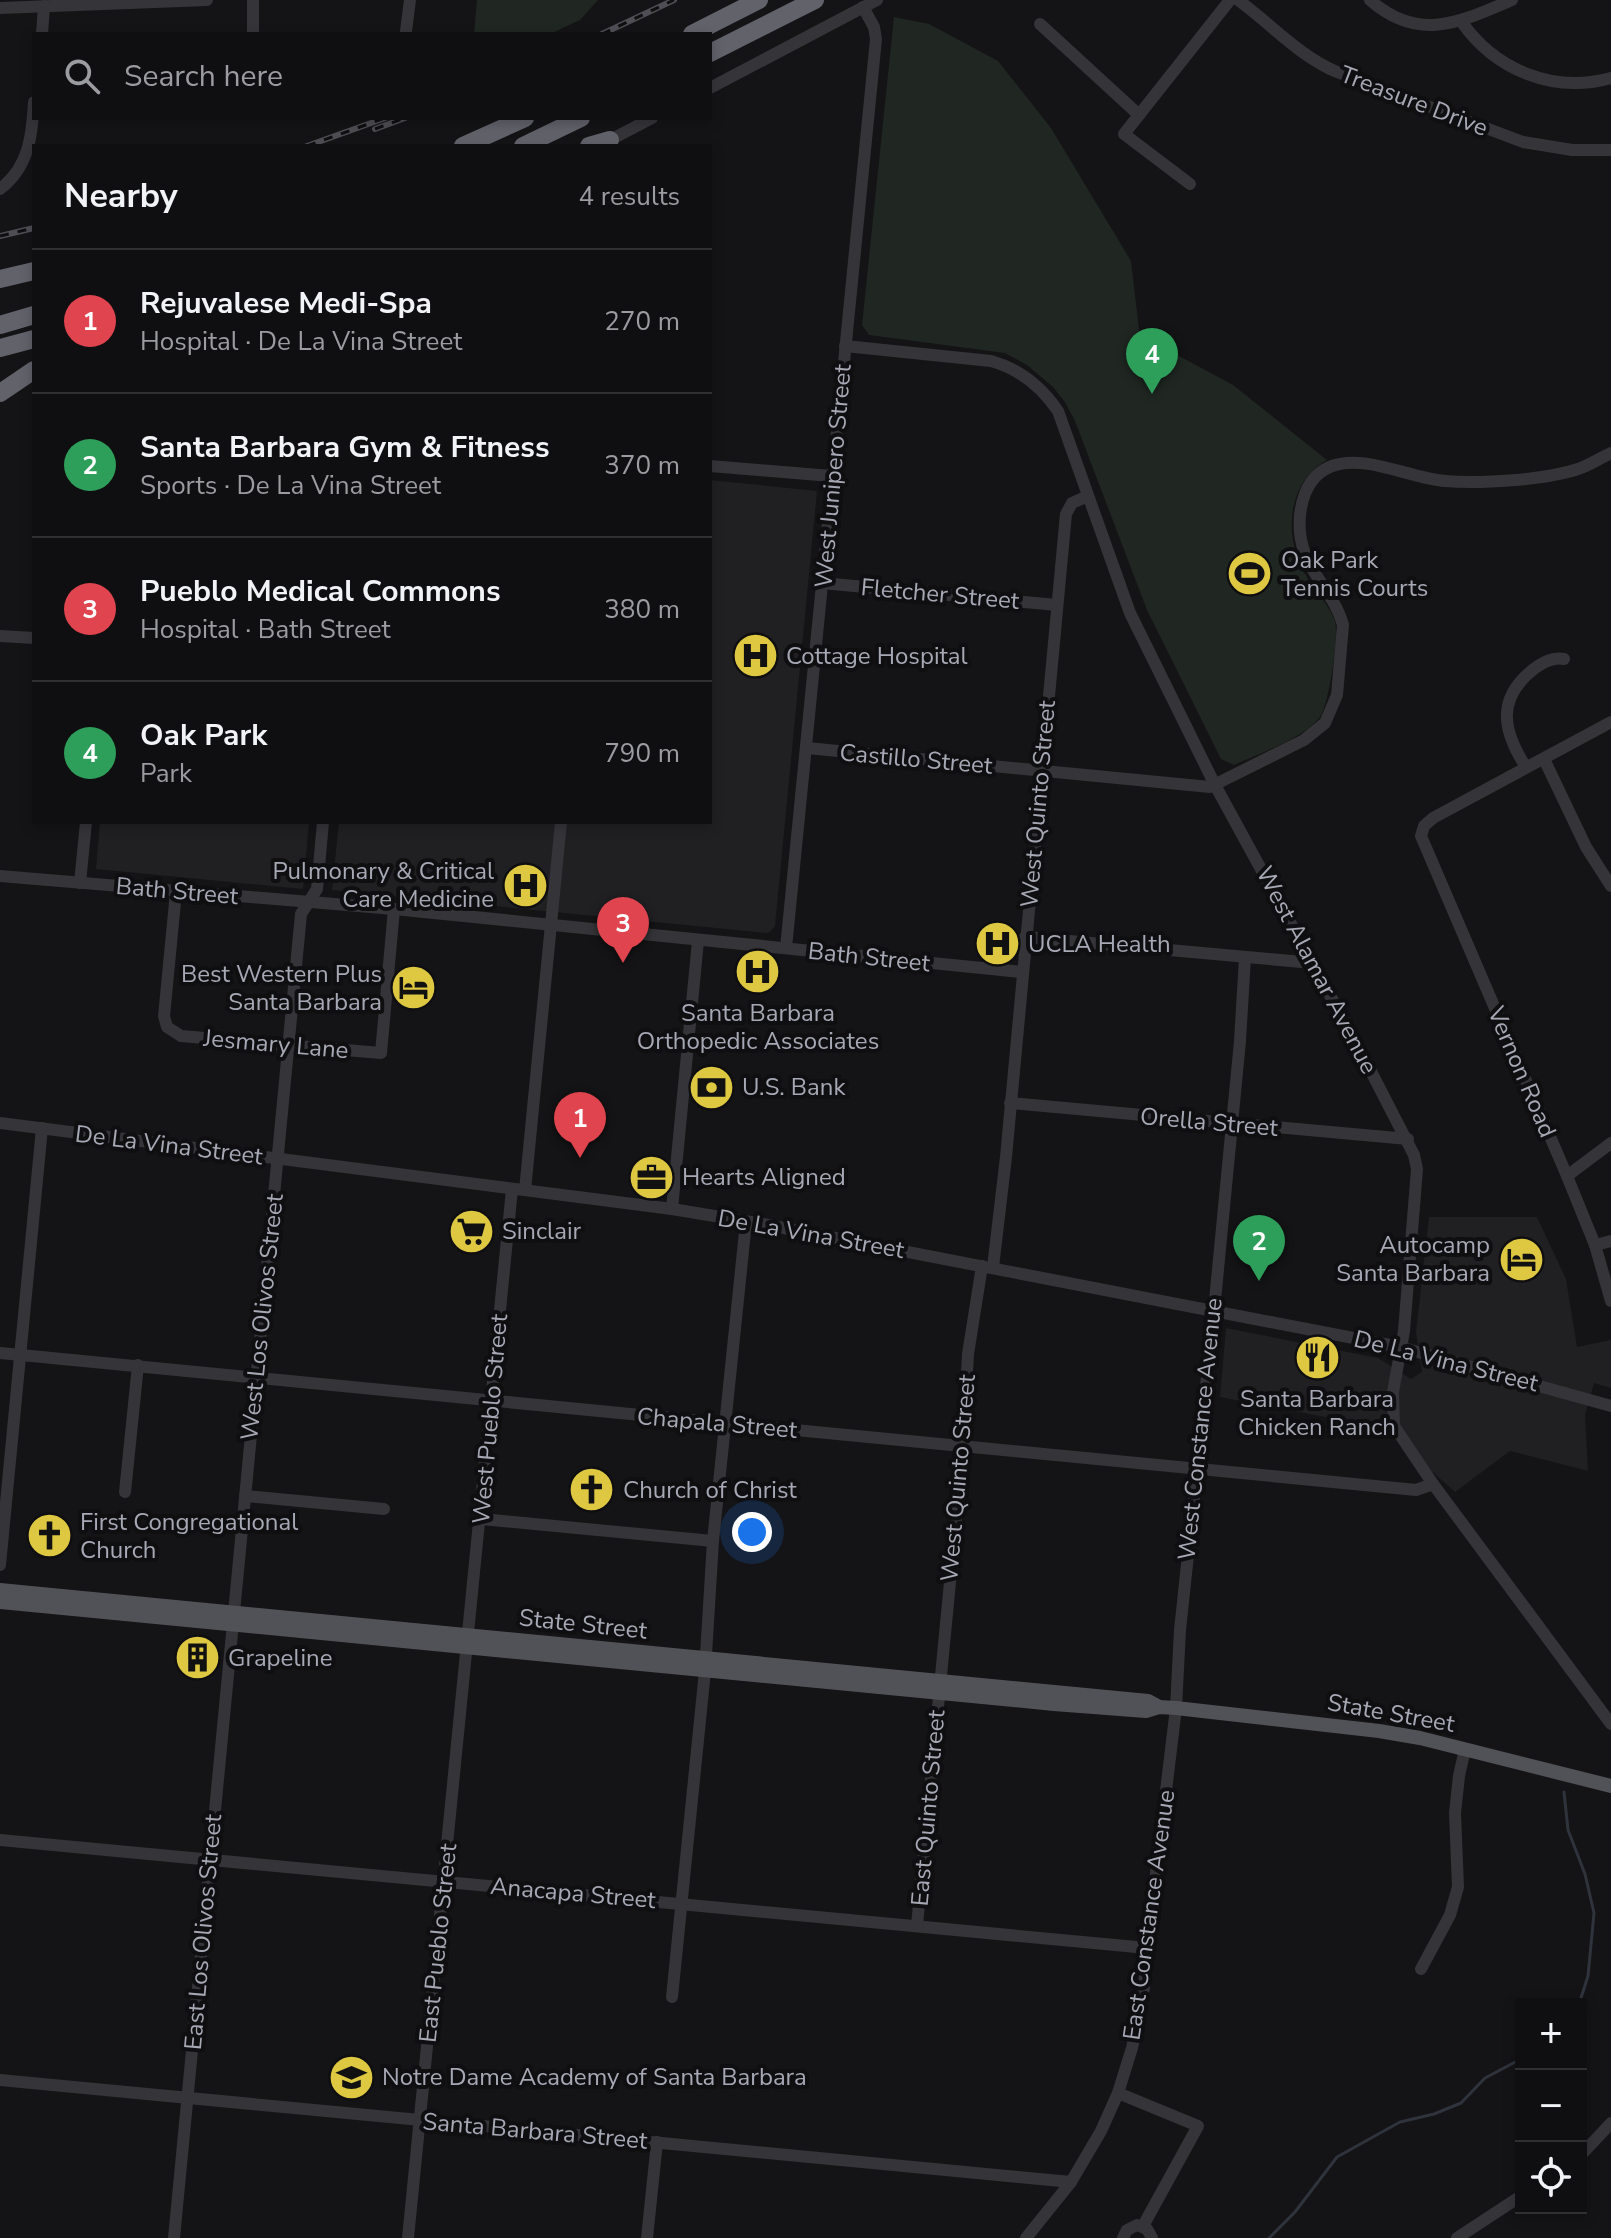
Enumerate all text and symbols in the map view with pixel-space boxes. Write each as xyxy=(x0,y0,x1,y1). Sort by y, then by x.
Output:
search box xyxy=(32,32,712,120)
icon: search xyxy=(60,54,104,98)
text: Search here xyxy=(124,56,283,97)
street label: Treasure Drive xyxy=(1336,58,1492,144)
text: Nearby xyxy=(64,173,178,219)
text: 4 results xyxy=(579,179,680,214)
text: Rejuvalese Medi-Spa xyxy=(140,283,432,324)
text: 1 xyxy=(82,304,98,339)
text: 270 m xyxy=(604,304,680,339)
text: Hospital · De La Vina Street xyxy=(140,324,462,359)
pin: 4 xyxy=(1126,328,1178,394)
street label: West Junipero Street xyxy=(807,362,859,589)
text: Santa Barbara Gym & Fitness xyxy=(140,427,550,468)
text: 2 xyxy=(82,448,98,483)
text: 370 m xyxy=(604,448,680,483)
text: Sports · De La Vina Street xyxy=(140,468,441,503)
place label: Oak Park Tennis Courts xyxy=(1281,544,1428,604)
sports icon: Oak Park Tennis Courts xyxy=(1226,550,1274,598)
text: Pueblo Medical Commons xyxy=(140,571,501,612)
street label: Fletcher Street xyxy=(859,571,1021,617)
text: 3 xyxy=(82,592,98,627)
text: 380 m xyxy=(604,592,680,627)
text: Hospital · Bath Street xyxy=(140,612,391,647)
hospital icon: Cottage Hospital xyxy=(731,632,779,680)
place label: Cottage Hospital xyxy=(786,640,968,672)
street label: West Quinto Street xyxy=(1013,698,1063,909)
text: Oak Park xyxy=(140,715,267,756)
text: 4 xyxy=(82,736,98,771)
text: 790 m xyxy=(604,736,680,771)
street label: Castillo Street xyxy=(838,736,994,782)
text: Park xyxy=(140,756,192,791)
place label: Pulmonary & Critical Care Medicine xyxy=(272,855,494,915)
hospital icon: Pulmonary & Critical Care Medicine xyxy=(501,861,549,909)
street label: West Alamar Avenue xyxy=(1249,861,1385,1079)
street label: Bath Street xyxy=(115,870,240,912)
pin: 3 xyxy=(597,897,649,963)
hospital icon: UCLA Health xyxy=(973,920,1021,968)
place label: UCLA Health xyxy=(1028,928,1171,960)
street label: Bath Street xyxy=(806,935,932,979)
hospital icon: Santa Barbara Orthopedic Associates xyxy=(734,947,782,995)
place label: Best Western Plus Santa Barbara xyxy=(181,958,382,1018)
hotel icon: Best Western Plus Santa Barbara xyxy=(389,964,437,1012)
place label: Santa Barbara Orthopedic Associates xyxy=(637,997,879,1057)
street label: Vernon Road xyxy=(1480,1001,1564,1142)
street label: Jesmary Lane xyxy=(201,1022,350,1066)
bank icon: U.S. Bank xyxy=(687,1063,735,1111)
place label: U.S. Bank xyxy=(742,1071,846,1103)
pin: 1 xyxy=(554,1092,606,1158)
street label: Orella Street xyxy=(1139,1100,1280,1144)
street label: De La Vina Street xyxy=(73,1118,265,1172)
office icon: Hearts Aligned xyxy=(627,1153,675,1201)
place label: Hearts Aligned xyxy=(682,1161,846,1193)
street label: West Los Olivos Street xyxy=(233,1192,291,1442)
street label: De La Vina Street xyxy=(715,1202,907,1266)
supermarket icon: Sinclair xyxy=(447,1207,495,1255)
place label: Sinclair xyxy=(502,1215,581,1247)
pin: 2 xyxy=(1233,1215,1285,1281)
place label: Autocamp Santa Barbara xyxy=(1336,1229,1490,1289)
hotel icon: Autocamp Santa Barbara xyxy=(1497,1235,1545,1283)
street label: West Constance Avenue xyxy=(1170,1296,1230,1562)
street label: West Pueblo Street xyxy=(465,1312,515,1526)
street label: De La Vina Street xyxy=(1351,1323,1542,1400)
restaurant icon: Santa Barbara Chicken Ranch xyxy=(1293,1333,1341,1381)
street label: West Quinto Street xyxy=(933,1372,983,1583)
place label: Santa Barbara Chicken Ranch xyxy=(1238,1383,1396,1443)
street label: Chapala Street xyxy=(636,1400,799,1446)
church icon: Church of Christ xyxy=(568,1466,616,1514)
place label: Church of Christ xyxy=(623,1474,797,1506)
place label: First Congregational Church xyxy=(80,1506,298,1566)
church icon: First Congregational Church xyxy=(25,1512,73,1560)
your location xyxy=(732,1512,772,1552)
street label: State Street xyxy=(517,1601,649,1647)
building icon: Grapeline xyxy=(173,1634,221,1682)
place label: Grapeline xyxy=(228,1642,332,1674)
street label: State Street xyxy=(1325,1686,1458,1740)
street label: East Quinto Street xyxy=(903,1708,953,1907)
street label: East Constance Avenue xyxy=(1116,1788,1182,2042)
street label: East Los Olivos Street xyxy=(177,1812,229,2051)
street label: East Pueblo Street xyxy=(412,1841,464,2044)
street label: Anacapa Street xyxy=(489,1870,658,1916)
map controls xyxy=(1515,1998,1587,2214)
button: + xyxy=(1515,1998,1587,2070)
school or university icon: Notre Dame Academy of Santa Barbara xyxy=(327,2053,375,2101)
place label: Notre Dame Academy of Santa Barbara xyxy=(382,2061,807,2093)
button: − xyxy=(1515,2070,1587,2142)
street label: Santa Barbara Street xyxy=(421,2105,649,2157)
button: locate xyxy=(1515,2142,1587,2214)

